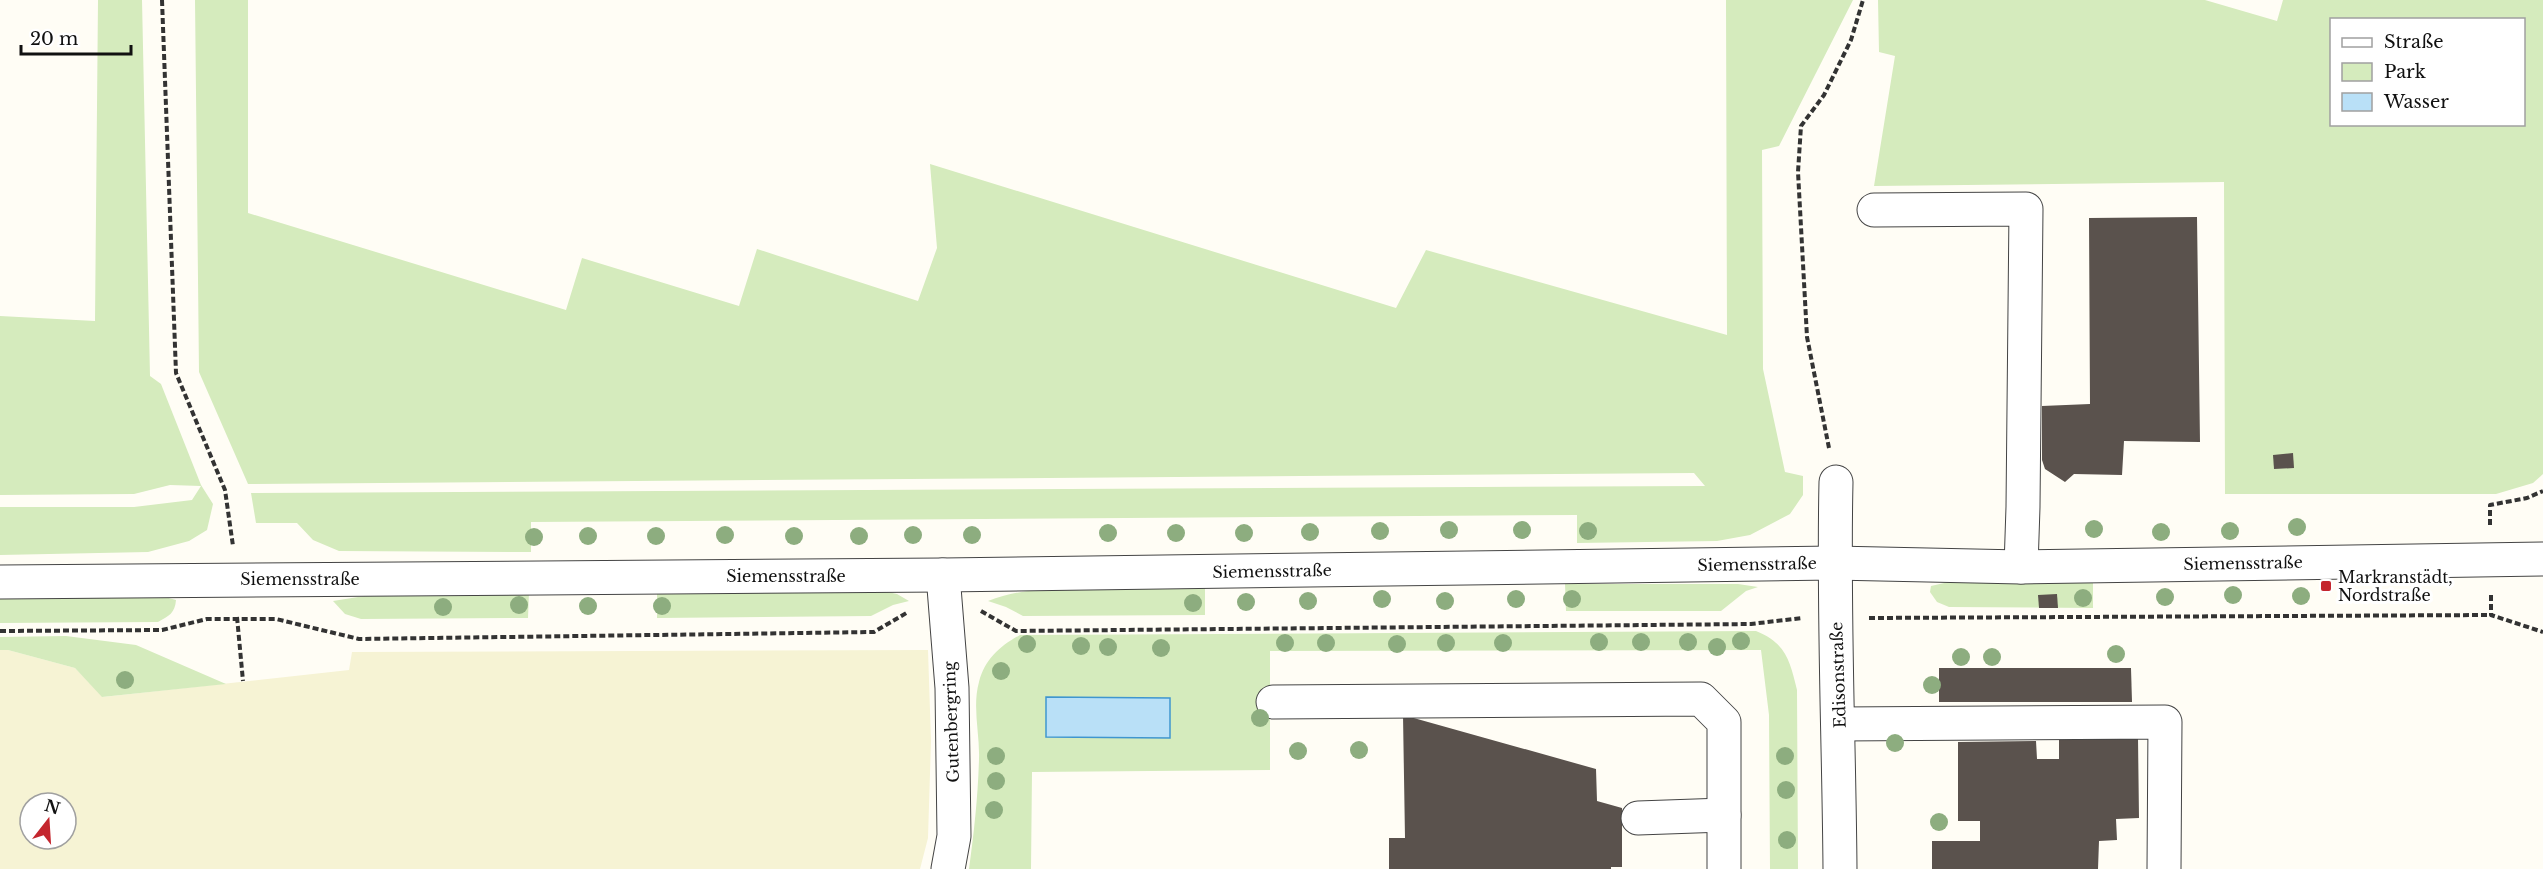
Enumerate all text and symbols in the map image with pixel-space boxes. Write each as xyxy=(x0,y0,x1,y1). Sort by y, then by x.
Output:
scale bar xyxy=(21,18,130,56)
legend xyxy=(2330,18,2525,126)
text: 20 m xyxy=(30,28,78,50)
text: Straße xyxy=(2384,31,2444,53)
text: Park xyxy=(2384,61,2426,83)
text: Wasser xyxy=(2383,91,2449,113)
street label: Siemensstraße xyxy=(2183,552,2303,574)
street label: Siemensstraße xyxy=(1697,553,1817,575)
street label: Siemensstraße xyxy=(1212,560,1332,582)
street label: Siemensstraße xyxy=(726,566,846,586)
place label: Markranstädt, Nordstraße xyxy=(2338,567,2453,605)
street label: Siemensstraße xyxy=(240,569,360,589)
marker: Markranstädt, Nordstraße xyxy=(2319,579,2333,593)
street label: Edisonstraße xyxy=(1826,621,1850,729)
street label: Gutenbergring xyxy=(939,661,963,783)
north arrow xyxy=(18,791,78,851)
text: N xyxy=(42,795,63,818)

